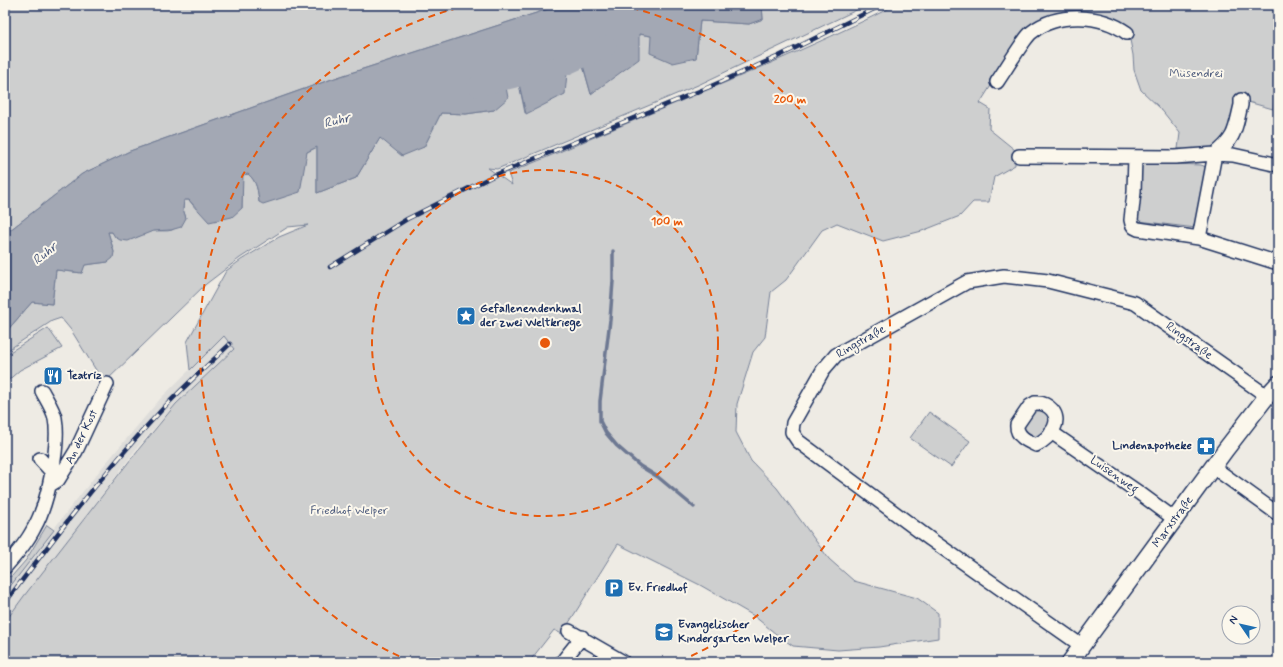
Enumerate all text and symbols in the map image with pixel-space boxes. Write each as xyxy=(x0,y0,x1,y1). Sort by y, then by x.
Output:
park label: Müsendrei xyxy=(1169,66,1223,82)
text: 200 m xyxy=(774,92,807,108)
water label: Ruhr xyxy=(322,109,354,132)
text: 100 m xyxy=(651,214,684,230)
water label: Ruhr xyxy=(29,238,62,269)
place label: Gefallenendenkmal der zwei Weltkriege xyxy=(480,301,582,332)
place icon: Gefallenendenkmal der zwei Weltkriege xyxy=(455,305,477,327)
street label: Ringstraße xyxy=(1162,319,1216,363)
street label: Ringstraße xyxy=(833,321,889,363)
centre of rings xyxy=(538,336,552,350)
restaurant icon: Teatriz xyxy=(42,365,64,387)
place label: Teatriz xyxy=(67,368,102,384)
street label: An der Kost xyxy=(62,406,102,467)
pharmacy icon: Lindenapotheke xyxy=(1195,435,1217,457)
place label: Lindenapotheke xyxy=(1112,438,1193,454)
street label: Luisenweg xyxy=(1086,452,1142,499)
street label: Marxstraße xyxy=(1149,493,1197,551)
park label: Friedhof Welper xyxy=(310,503,388,519)
parking icon: Ev. Friedhof xyxy=(603,577,625,599)
place label: Ev. Friedhof xyxy=(628,580,689,596)
north arrow xyxy=(1221,605,1261,645)
text: N xyxy=(1226,613,1241,627)
place label: Evangelischer Kindergarten Welper xyxy=(678,617,789,648)
school or university icon: Evangelischer Kindergarten Welper xyxy=(653,621,675,643)

